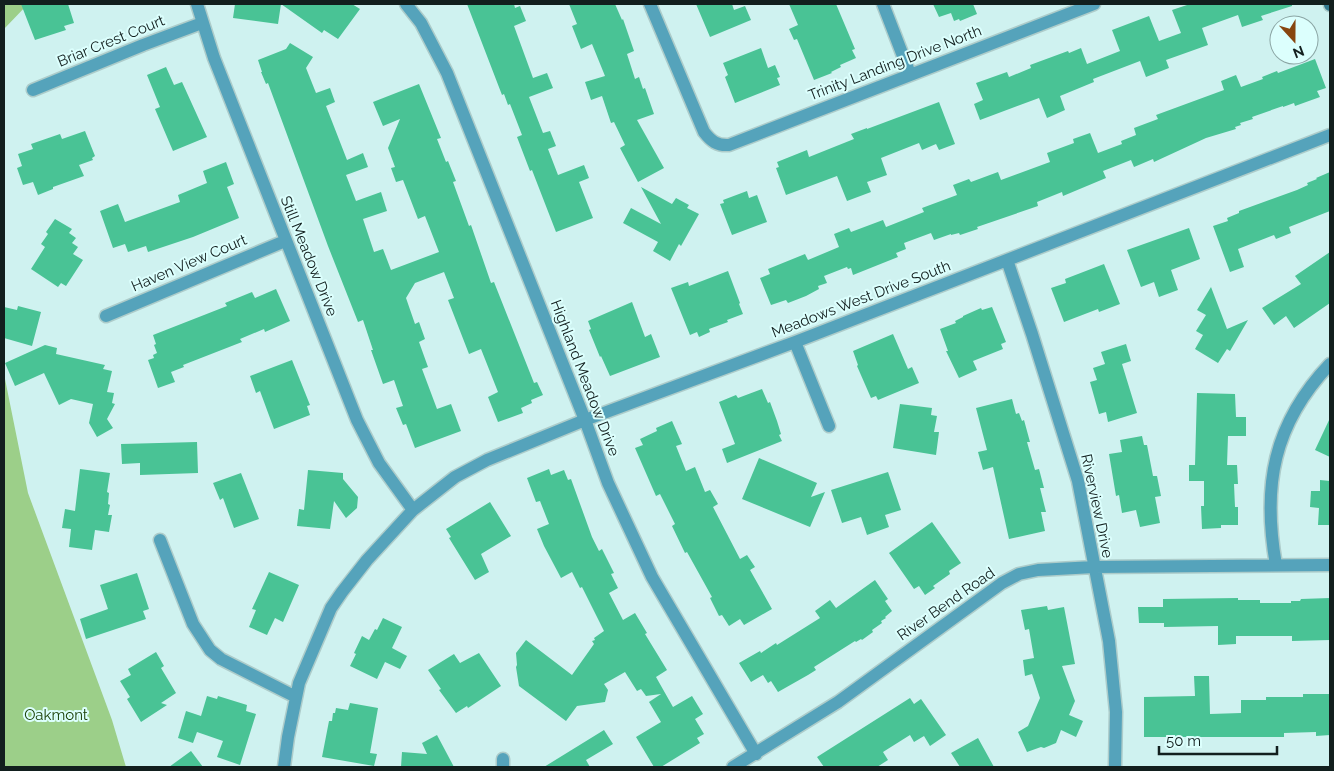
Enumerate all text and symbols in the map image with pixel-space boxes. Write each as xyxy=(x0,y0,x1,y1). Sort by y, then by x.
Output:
street label: Briar Crest Court xyxy=(55,11,167,71)
north arrow xyxy=(1269,15,1319,65)
street label: Trinity Landing Drive North xyxy=(806,22,984,104)
text: N xyxy=(1291,43,1307,62)
street label: Still Meadow Drive xyxy=(277,193,341,319)
street label: Haven View Court xyxy=(129,231,249,295)
street label: Meadows West Drive South xyxy=(769,256,953,342)
street label: Highland Meadow Drive xyxy=(547,297,623,459)
street label: Riverview Drive xyxy=(1077,452,1117,560)
street label: River Bend Road xyxy=(894,564,998,644)
park label: Oakmont xyxy=(24,706,88,724)
scale bar xyxy=(1159,724,1276,756)
text: 50 m xyxy=(1166,732,1201,750)

